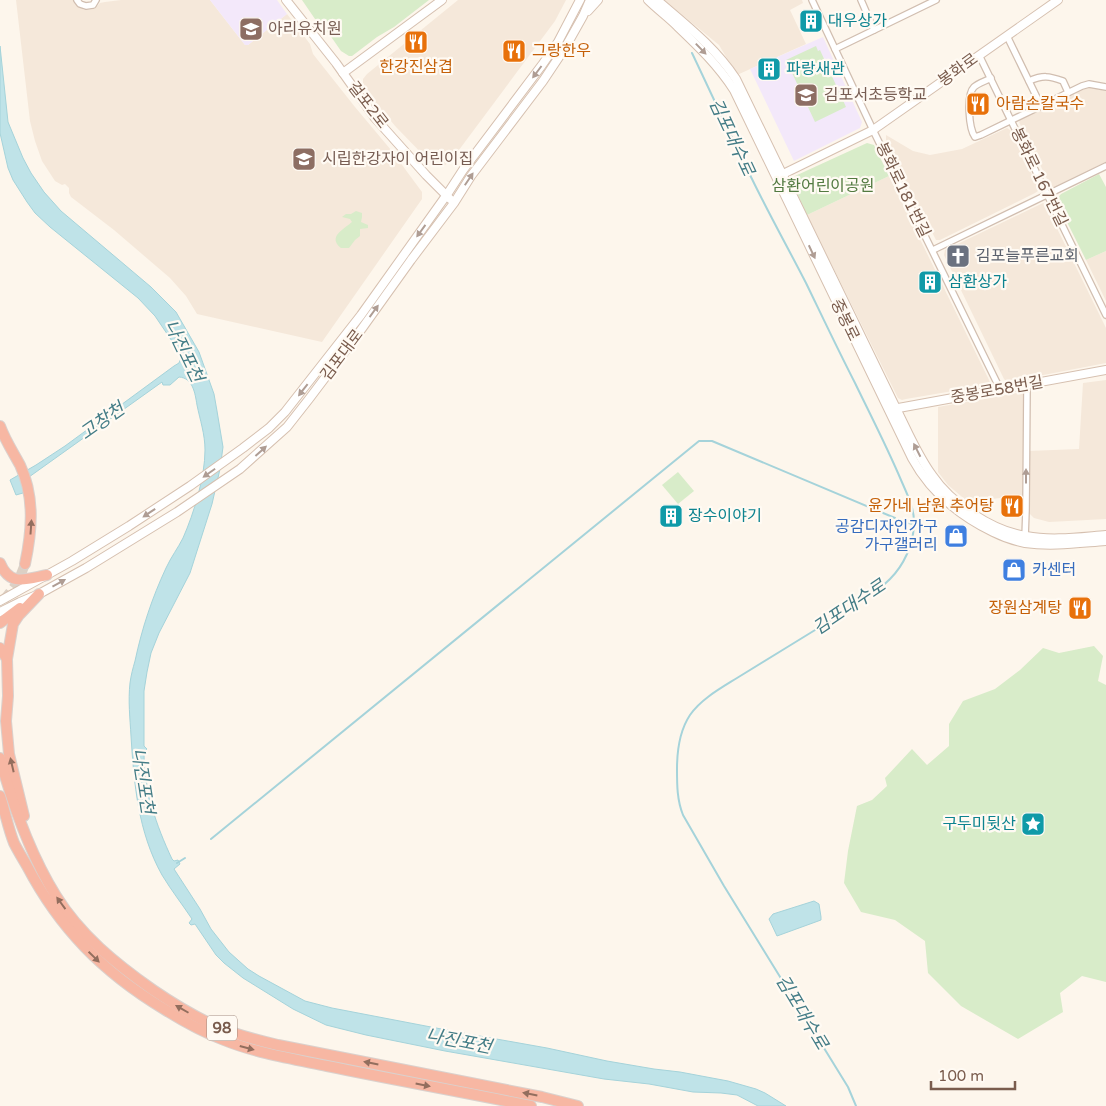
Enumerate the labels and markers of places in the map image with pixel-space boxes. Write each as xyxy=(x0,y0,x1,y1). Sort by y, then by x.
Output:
building icon: 대우상가 xyxy=(798,8,824,34)
place label: 대우상가 xyxy=(828,11,887,31)
school or university icon: 아리유치원 xyxy=(238,16,264,42)
place label: 아리유치원 xyxy=(268,19,342,39)
restaurant icon: 한강진삼겹 xyxy=(403,29,429,55)
restaurant icon: 그랑한우 xyxy=(501,38,527,64)
place label: 그랑한우 xyxy=(532,41,591,61)
building icon: 파랑새관 xyxy=(756,56,782,82)
place label: 한강진삼겹 xyxy=(379,57,453,77)
place label: 파랑새관 xyxy=(786,59,845,79)
school or university icon: 김포서초등학교 xyxy=(793,82,819,108)
place label: 김포서초등학교 xyxy=(824,85,927,105)
restaurant icon: 아람손칼국수 xyxy=(965,91,991,117)
place label: 아람손칼국수 xyxy=(996,94,1084,114)
school or university icon: 시립한강자이 어린이집 xyxy=(291,146,317,172)
place label: 시립한강자이 어린이집 xyxy=(322,149,473,169)
church icon: 김포늘푸른교회 xyxy=(945,243,971,269)
place label: 김포늘푸른교회 xyxy=(976,246,1079,266)
building icon: 삼환상가 xyxy=(917,269,943,295)
place label: 삼환상가 xyxy=(948,272,1007,292)
restaurant icon: 윤가네 남원 추어탕 xyxy=(999,493,1025,519)
place label: 윤가네 남원 추어탕 xyxy=(868,496,994,516)
building icon: 장수이야기 xyxy=(658,503,684,529)
place label: 장수이야기 xyxy=(688,506,762,526)
place label: 공감디자인가구 가구갤러리 xyxy=(835,517,938,555)
shop icon: 공감디자인가구 가구갤러리 xyxy=(943,523,969,549)
shop icon: 카센터 xyxy=(1001,557,1027,583)
place label: 카센터 xyxy=(1032,560,1076,580)
restaurant icon: 장원삼계탕 xyxy=(1067,595,1093,621)
place label: 장원삼계탕 xyxy=(988,598,1062,618)
place icon: 구두미뒷산 xyxy=(1020,811,1046,837)
place label: 구두미뒷산 xyxy=(942,814,1016,834)

